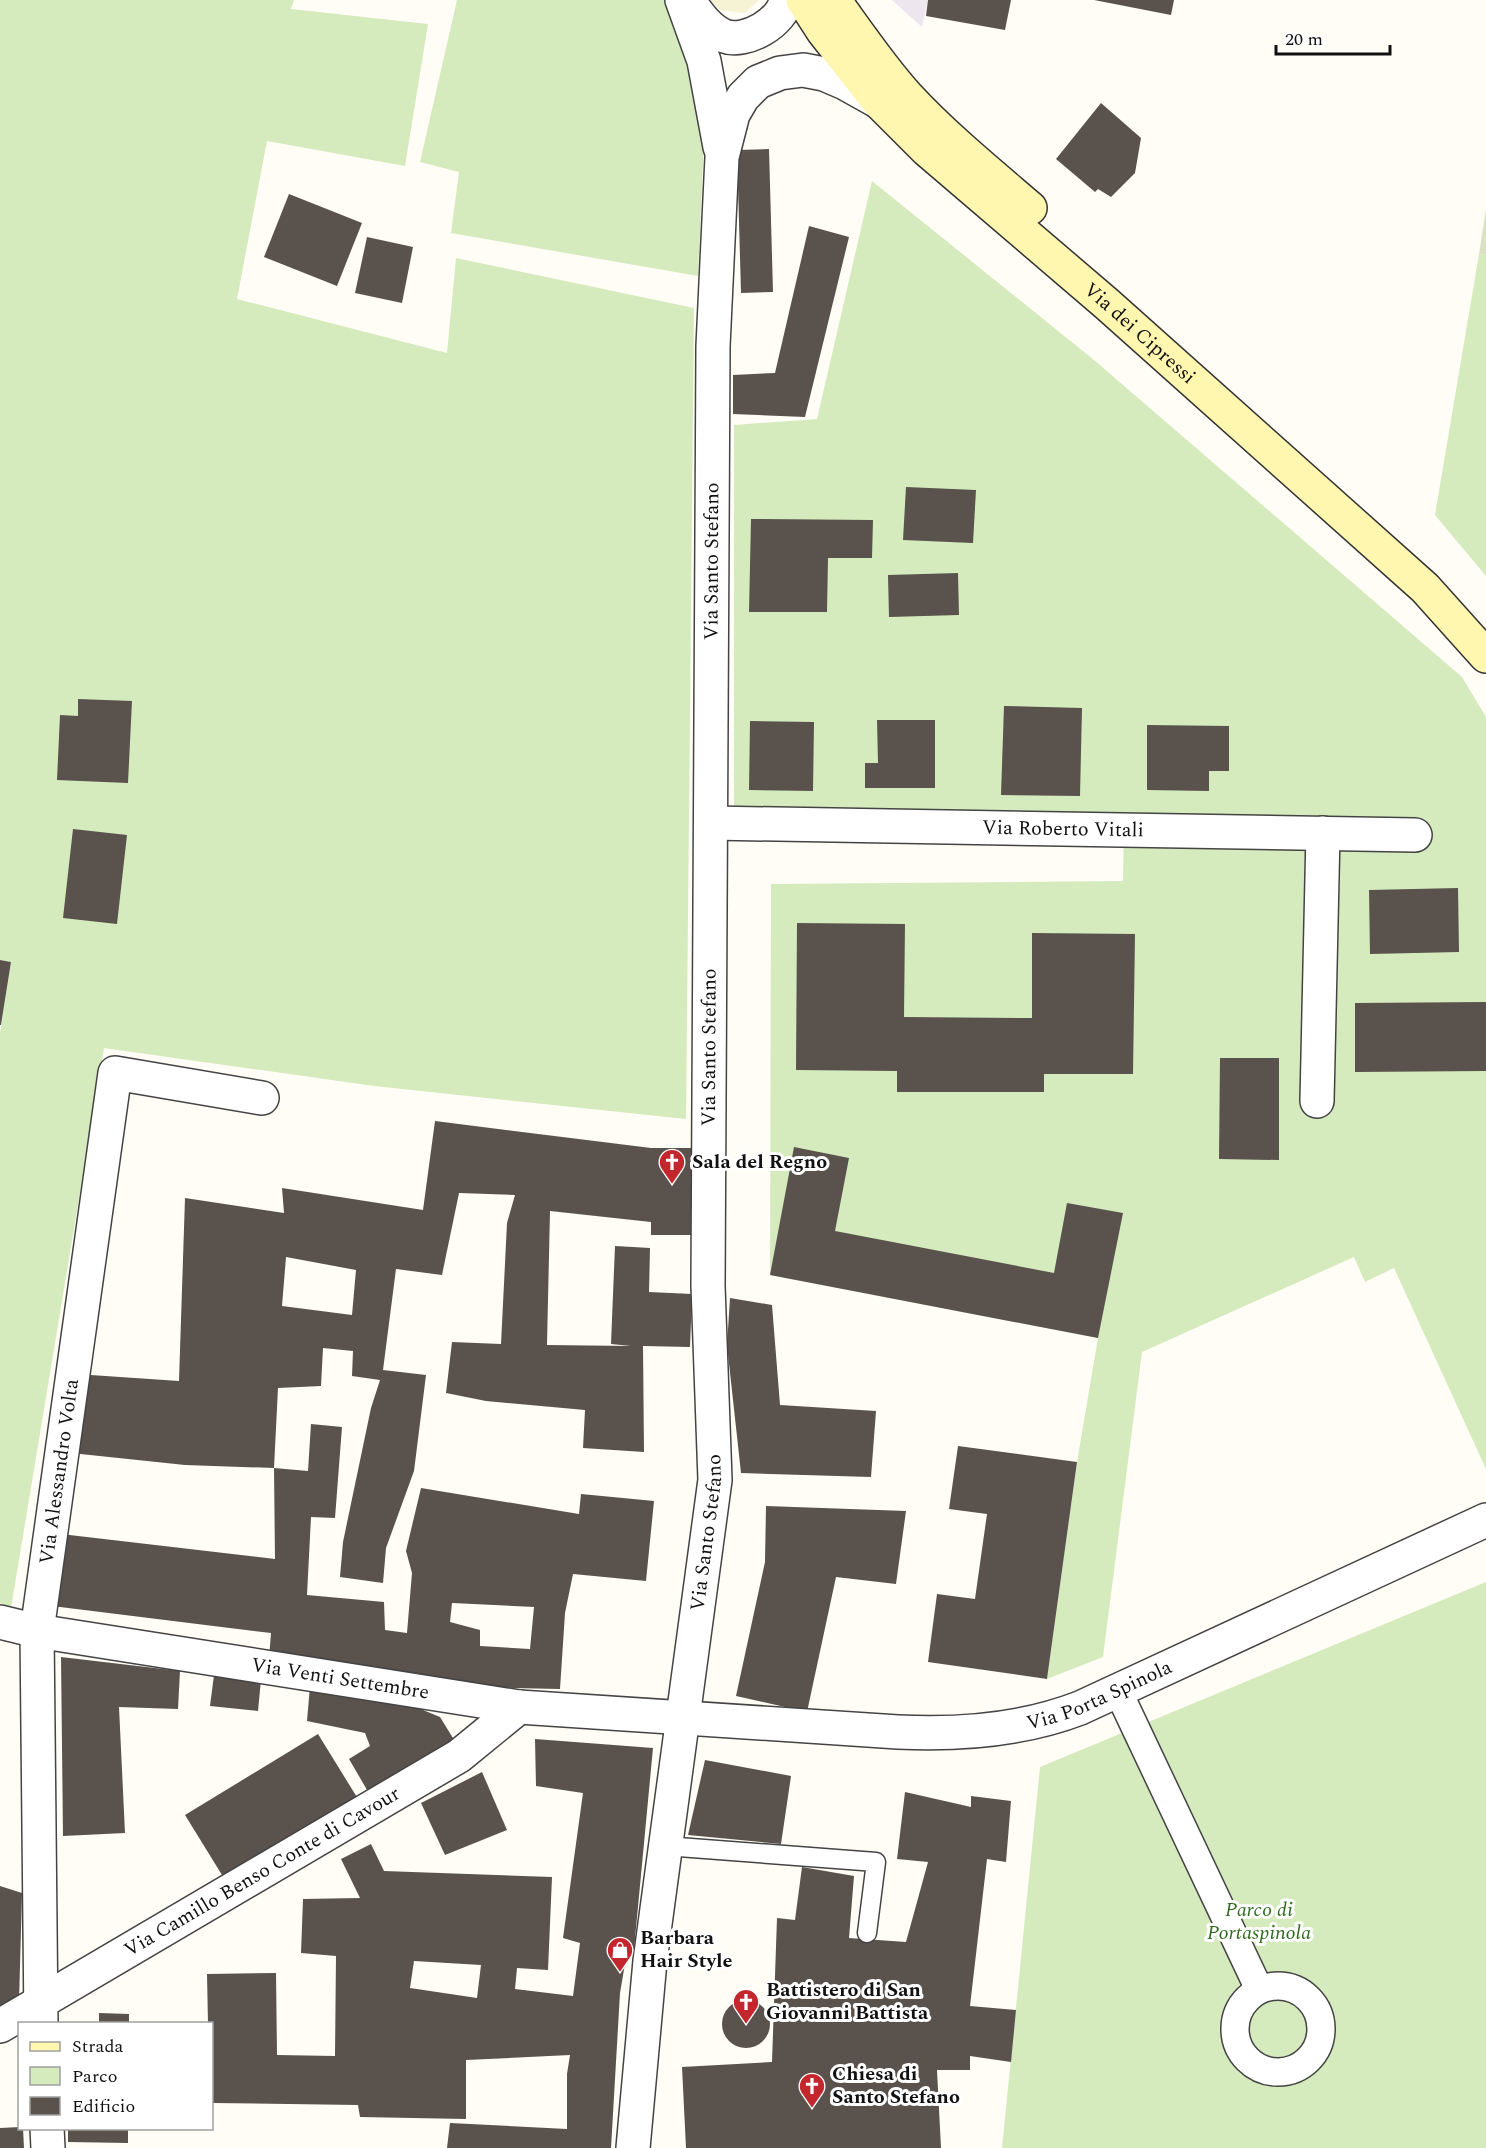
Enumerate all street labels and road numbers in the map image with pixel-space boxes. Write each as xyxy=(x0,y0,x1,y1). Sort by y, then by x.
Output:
street label: Via dei Cipressi xyxy=(1077,275,1202,391)
street label: Via Santo Stefano xyxy=(696,482,727,640)
street label: Via Roberto Vitali xyxy=(982,813,1144,845)
street label: Via Santo Stefano xyxy=(694,968,725,1126)
street label: Via Alessandro Volta xyxy=(31,1377,87,1566)
street label: Via Santo Stefano xyxy=(682,1454,730,1613)
street label: Via Venti Settembre xyxy=(249,1650,431,1708)
street label: Via Porta Spinola xyxy=(1024,1652,1177,1738)
street label: Via Camillo Benso Conte di Cavour xyxy=(118,1779,406,1965)

